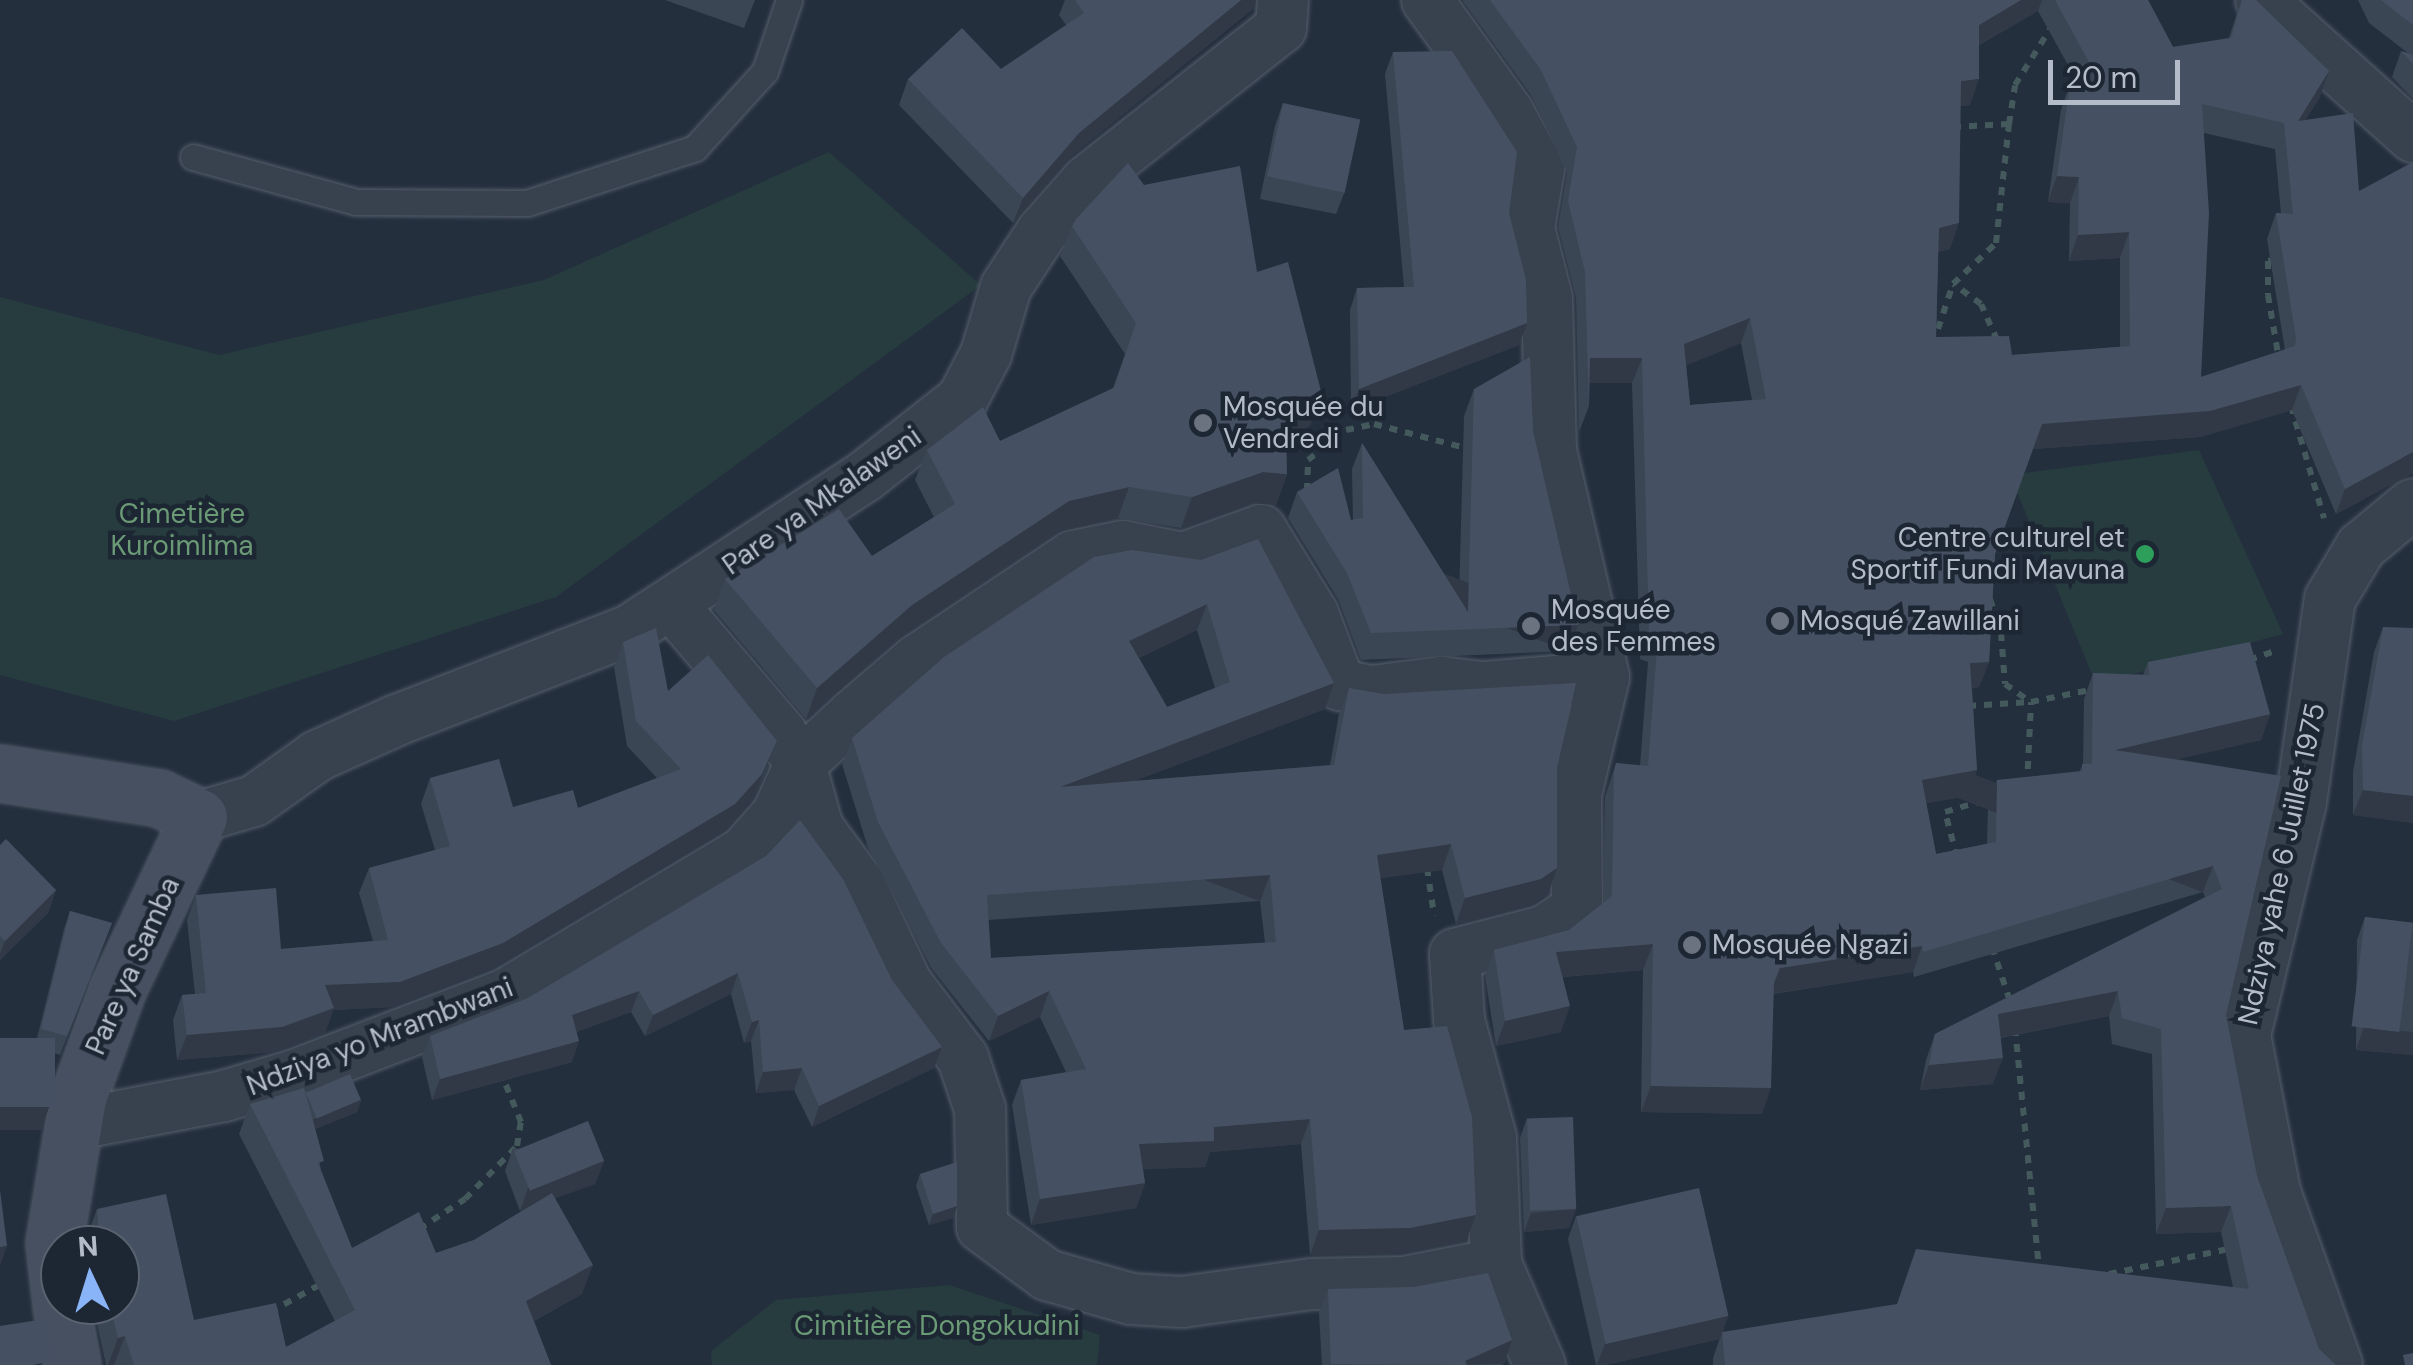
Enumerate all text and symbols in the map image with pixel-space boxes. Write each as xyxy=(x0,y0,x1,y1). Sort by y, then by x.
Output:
scale bar xyxy=(2053,40,2186,102)
text: 20 m xyxy=(2065,58,2137,97)
place label: Mosquée du Vendredi xyxy=(1223,390,1384,456)
marker: Mosquée du Vendredi xyxy=(1192,412,1214,434)
street label: Pare ya Mkalaweni xyxy=(716,420,928,582)
park label: Cimetière Kuroimlima xyxy=(110,497,254,563)
place label: Centre culturel et Sportif Fundi Mavuna xyxy=(1850,521,2125,587)
marker: Centre culturel et Sportif Fundi Mavuna xyxy=(2134,543,2156,565)
place label: Mosquée des Femmes xyxy=(1551,593,1716,659)
place label: Mosqué Zawillani xyxy=(1800,604,2020,638)
marker: Mosqué Zawillani xyxy=(1769,610,1791,632)
marker: Mosquée des Femmes xyxy=(1520,615,1542,637)
street label: Ndziya yahe 6 Juillet 1975 xyxy=(2231,700,2333,1028)
street label: Pare ya Samba xyxy=(79,872,187,1060)
place label: Mosquée Ngazi xyxy=(1712,928,1909,962)
marker: Mosquée Ngazi xyxy=(1681,934,1703,956)
street label: Ndziya yo Mrambwani xyxy=(242,971,518,1103)
north arrow xyxy=(40,1225,140,1325)
text: N xyxy=(77,1227,99,1266)
park label: Cimitière Dongokudini xyxy=(794,1309,1080,1343)

